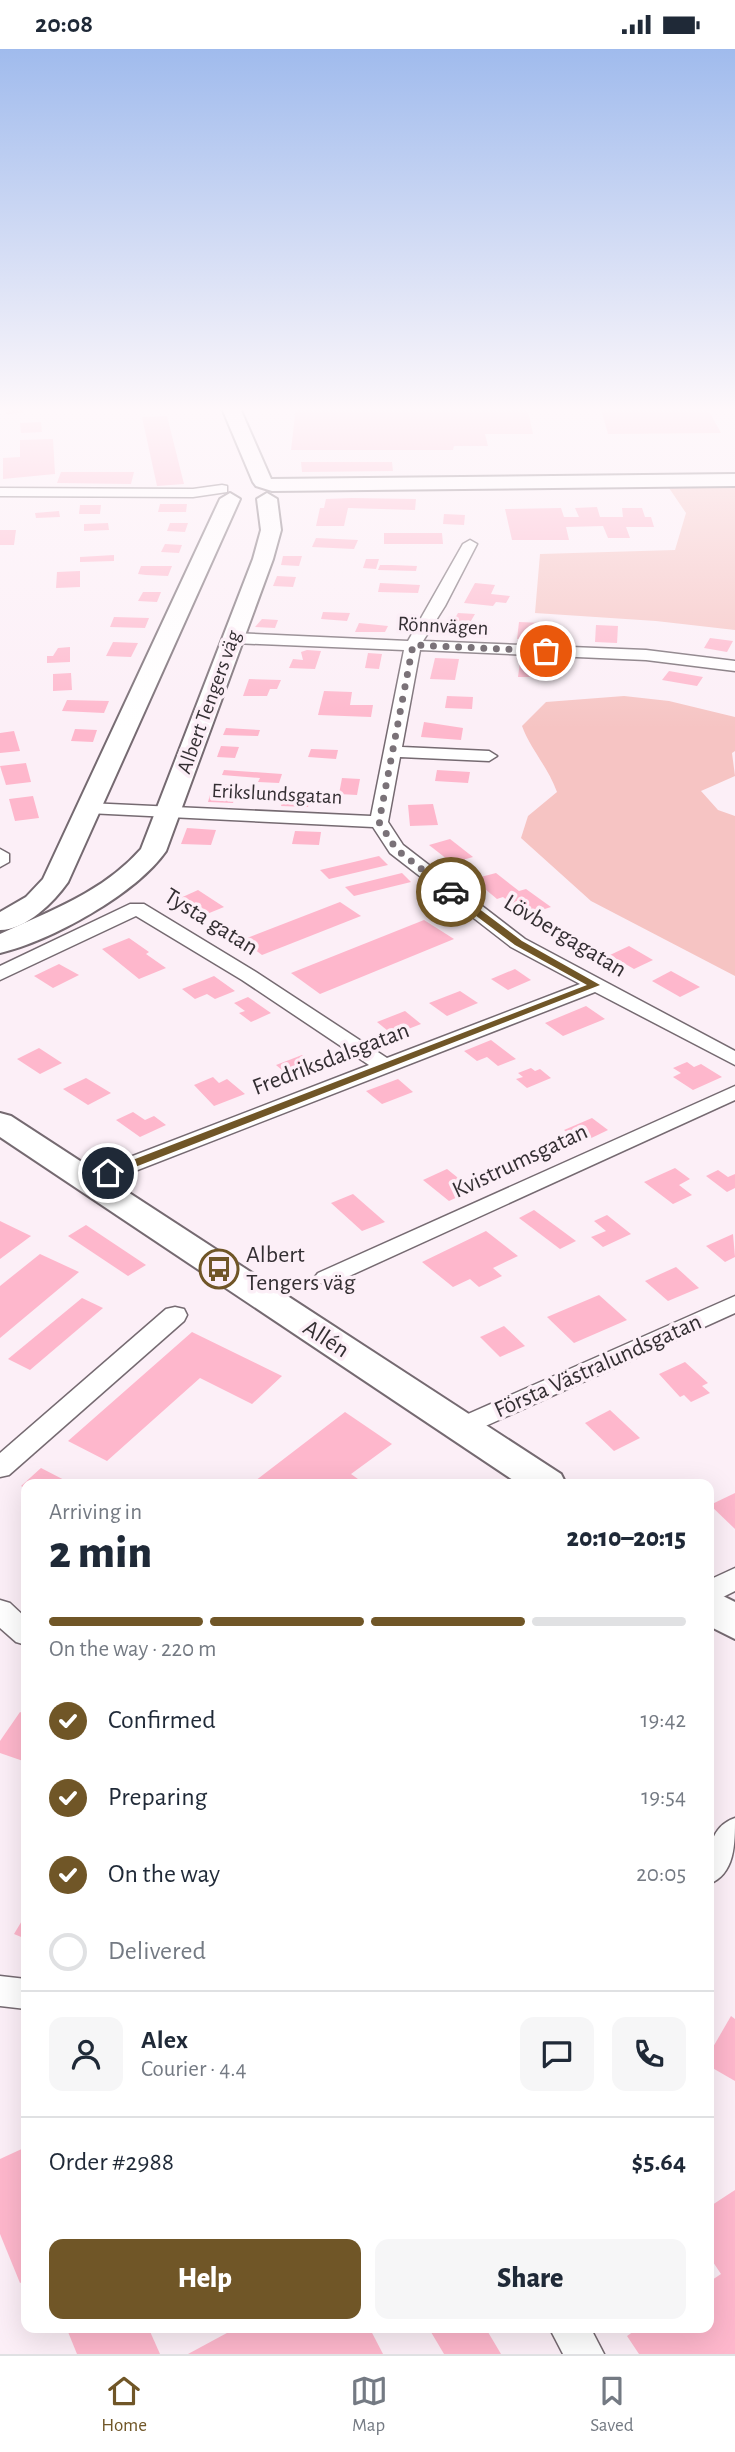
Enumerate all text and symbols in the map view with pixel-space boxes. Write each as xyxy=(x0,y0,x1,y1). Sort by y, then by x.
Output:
text: 20:08 xyxy=(35,11,93,37)
street label: Rönnvägen xyxy=(397,613,489,639)
pin xyxy=(516,621,576,681)
street label: Albert Tengers väg xyxy=(173,627,245,776)
icon: bag xyxy=(527,632,565,670)
street label: Erikslundsgatan xyxy=(211,780,343,808)
courier xyxy=(416,857,486,927)
icon: car xyxy=(432,873,470,911)
street label: Tysta gatan xyxy=(160,884,262,960)
street label: Lövbergagatan xyxy=(500,890,630,982)
street label: Fredriksdalsgatan xyxy=(249,1018,413,1100)
street label: Kvistrumsgatan xyxy=(449,1119,591,1203)
pin xyxy=(78,1143,138,1203)
icon: home xyxy=(89,1154,127,1192)
place label: Albert Tengers väg xyxy=(246,1243,356,1295)
bus stop icon: Albert Tengers väg xyxy=(198,1248,240,1290)
street label: Första Västralundsgatan xyxy=(491,1310,705,1422)
street label: Allén xyxy=(299,1316,353,1362)
text: Arriving in xyxy=(49,1501,142,1524)
text: 20:10–20:15 xyxy=(567,1525,686,1551)
text: 2 min xyxy=(49,1530,152,1576)
text: On the way · 220 m xyxy=(49,1638,216,1661)
icon: check xyxy=(49,1702,87,1740)
text: Confirmed xyxy=(108,1707,216,1733)
text: 19:42 xyxy=(640,1709,686,1732)
icon: check xyxy=(49,1779,87,1817)
text: Preparing xyxy=(108,1784,207,1810)
text: 19:54 xyxy=(641,1786,686,1809)
icon: check xyxy=(49,1856,87,1894)
text: On the way xyxy=(108,1861,220,1887)
text: 20:05 xyxy=(636,1863,686,1886)
text: Delivered xyxy=(108,1938,206,1964)
button: person xyxy=(49,2017,123,2091)
button: chat xyxy=(520,2017,594,2091)
button: phone xyxy=(612,2017,686,2091)
text: Alex xyxy=(141,2027,188,2053)
text: Courier · 4.4 xyxy=(141,2058,247,2081)
text: Order #2988 xyxy=(49,2149,174,2175)
text: $5.64 xyxy=(631,2149,686,2175)
button: Help xyxy=(49,2239,361,2319)
button: Share xyxy=(375,2239,686,2319)
tab: Home xyxy=(101,2372,147,2437)
tab: Map xyxy=(350,2372,388,2437)
tab: Saved xyxy=(590,2372,634,2437)

